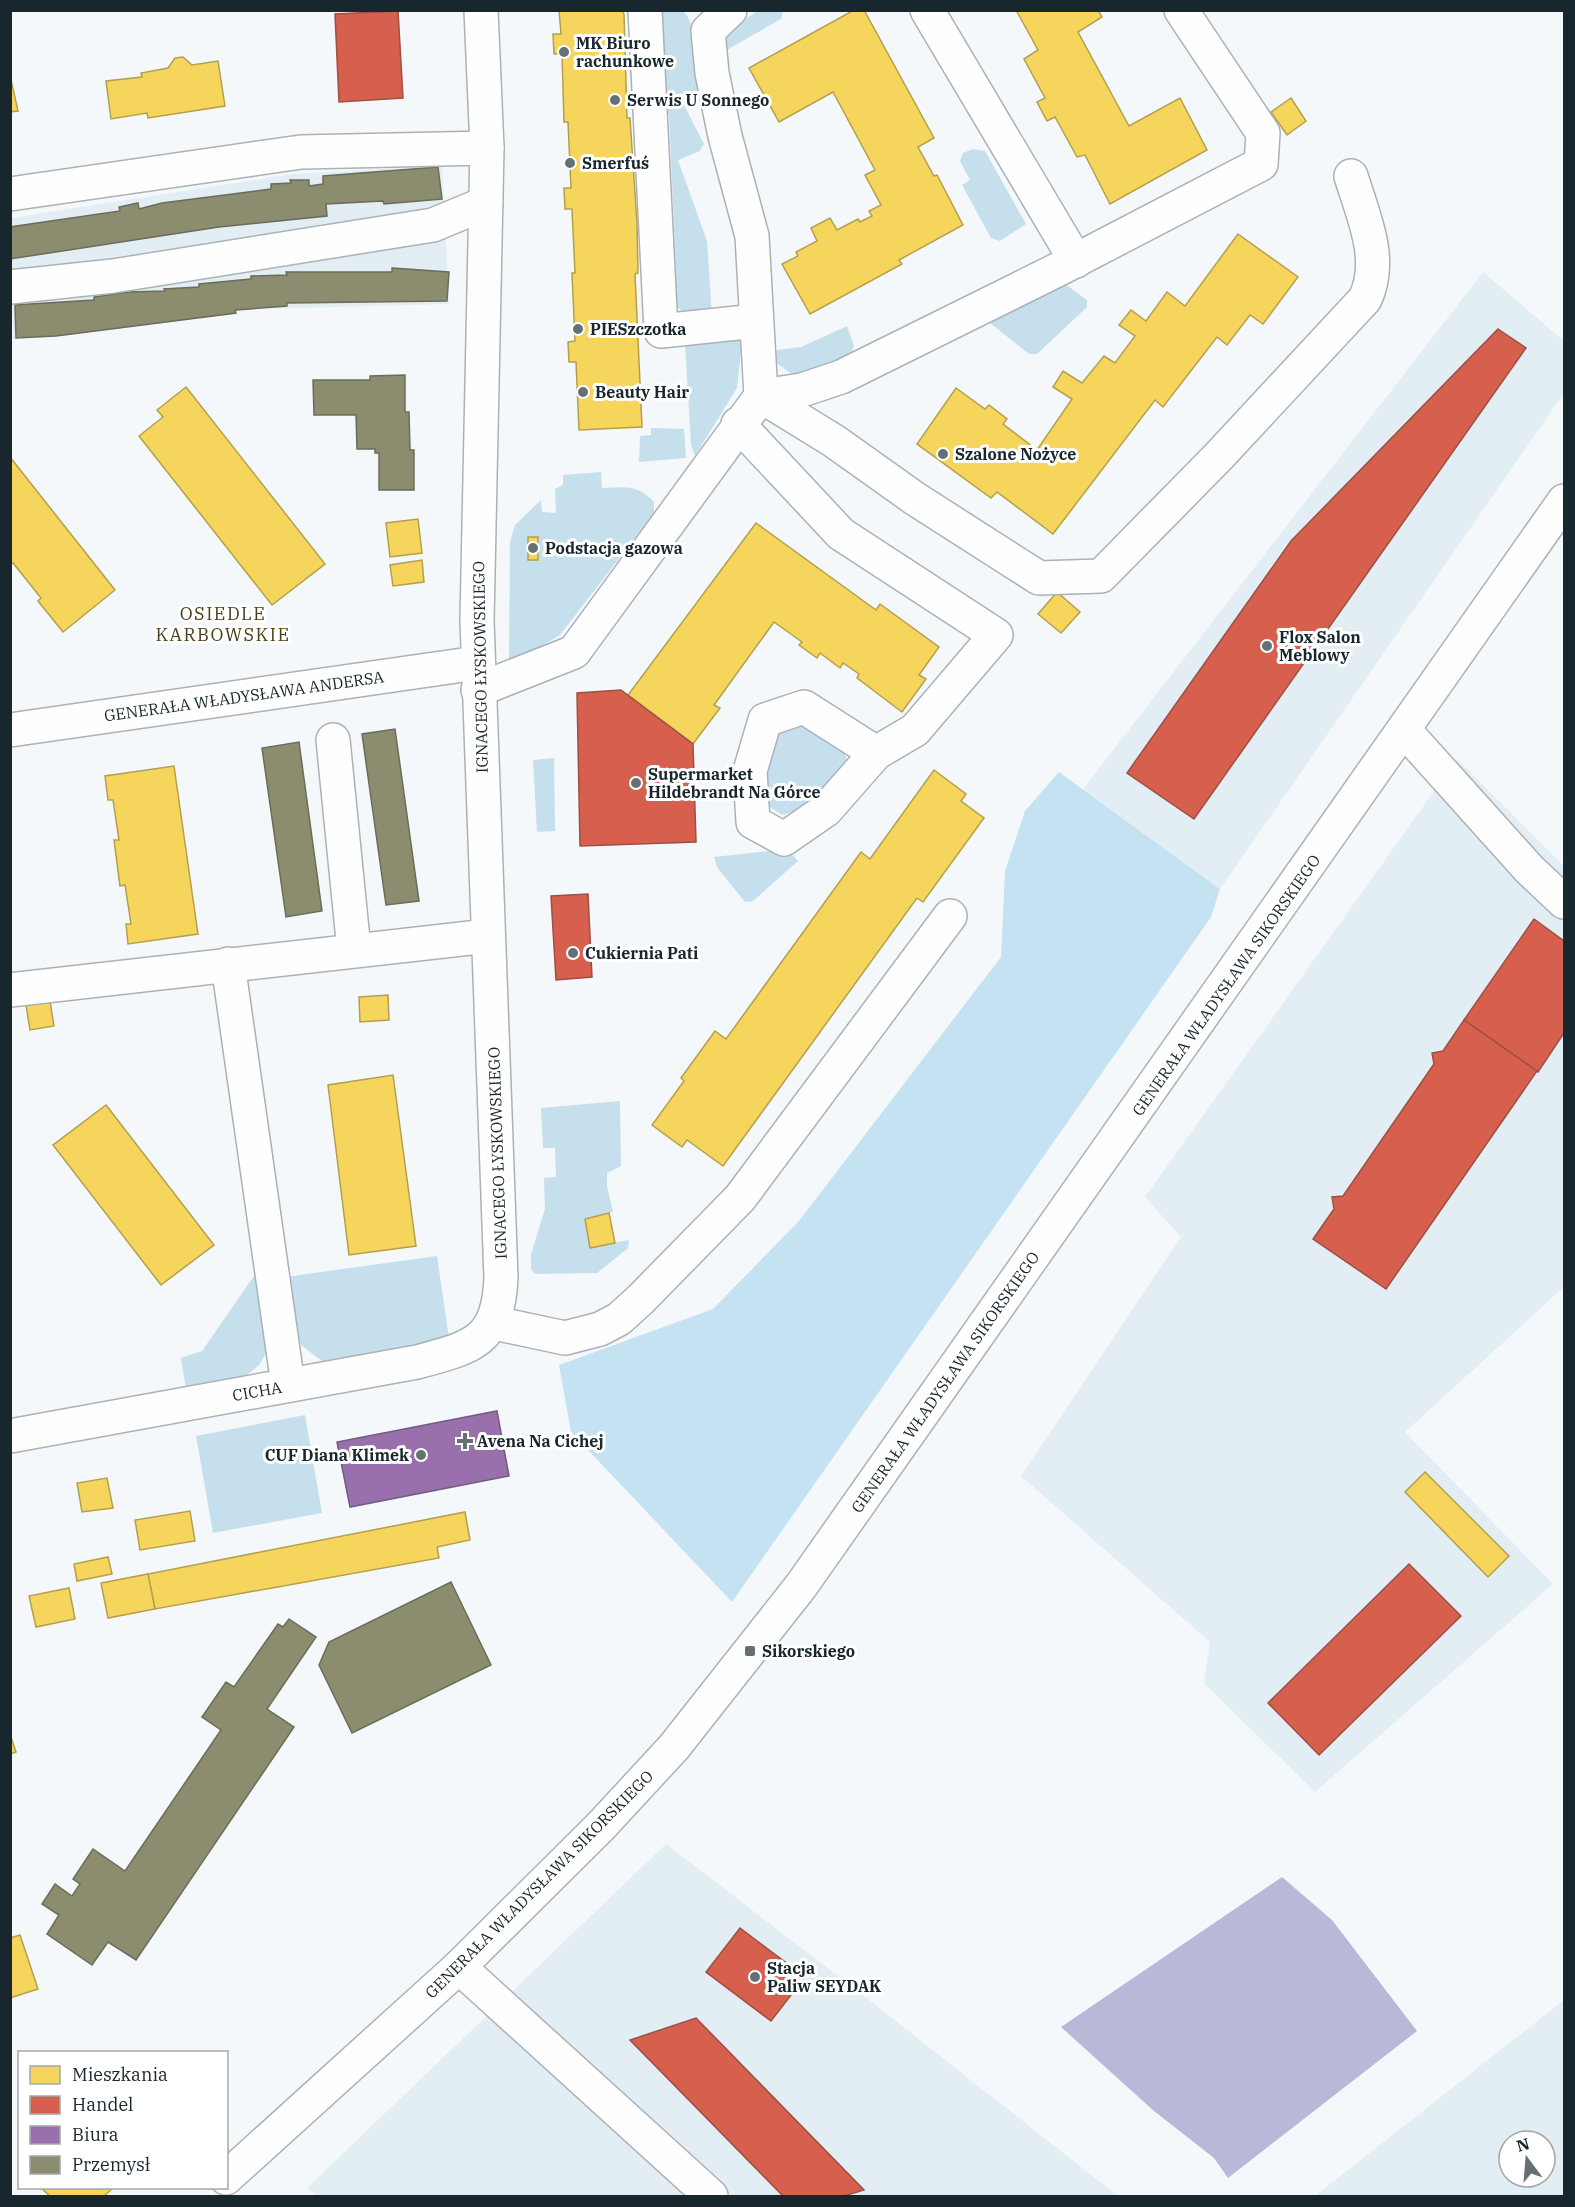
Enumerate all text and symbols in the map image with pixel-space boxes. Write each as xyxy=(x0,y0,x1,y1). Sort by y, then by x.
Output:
place label: MK Biuro rachunkowe xyxy=(576,33,674,71)
marker: MK Biuro rachunkowe xyxy=(557,45,571,59)
place label: Serwis U Sonnego xyxy=(627,90,769,110)
marker: Serwis U Sonnego xyxy=(608,93,622,107)
place label: Smerfuś xyxy=(582,153,649,173)
marker: Smerfuś xyxy=(563,156,577,170)
place label: PIESzczotka xyxy=(590,319,686,339)
marker: PIESzczotka xyxy=(571,322,585,336)
place label: Beauty Hair xyxy=(595,382,689,402)
marker: Beauty Hair xyxy=(576,385,590,399)
place label: Szalone Nożyce xyxy=(955,444,1076,464)
marker: Szalone Nożyce xyxy=(936,447,950,461)
place label: Podstacja gazowa xyxy=(545,538,683,558)
marker: Podstacja gazowa xyxy=(526,541,540,555)
street label: IGNACEGO ŁYSKOWSKIEGO xyxy=(468,561,492,773)
district label: OSIEDLE KARBOWSKIE xyxy=(155,602,291,646)
place label: Flox Salon Meblowy xyxy=(1279,627,1361,665)
marker: Flox Salon Meblowy xyxy=(1260,639,1274,653)
street label: GENERAŁA WŁADYSŁAWA ANDERSA xyxy=(103,666,385,726)
place label: Supermarket Hildebrandt Na Górce xyxy=(648,764,821,802)
marker: Supermarket Hildebrandt Na Górce xyxy=(629,776,643,790)
street label: GENERAŁA WŁADYSŁAWA SIKORSKIEGO xyxy=(1128,850,1324,1120)
place label: Cukiernia Pati xyxy=(585,943,698,963)
marker: Cukiernia Pati xyxy=(566,946,580,960)
street label: IGNACEGO ŁYSKOWSKIEGO xyxy=(483,1046,511,1260)
street label: GENERAŁA WŁADYSŁAWA SIKORSKIEGO xyxy=(847,1247,1043,1517)
street label: CICHA xyxy=(231,1377,283,1405)
place label: Avena Na Cichej xyxy=(477,1431,604,1451)
marker: Avena Na Cichej xyxy=(458,1434,472,1448)
place label: CUF Diana Klimek xyxy=(265,1445,409,1465)
marker: CUF Diana Klimek xyxy=(414,1448,428,1462)
place label: Sikorskiego xyxy=(762,1641,855,1661)
marker: Sikorskiego xyxy=(743,1644,757,1658)
street label: GENERAŁA WŁADYSŁAWA SIKORSKIEGO xyxy=(421,1766,657,2002)
place label: Stacja Paliw SEYDAK xyxy=(767,1958,882,1996)
marker: Stacja Paliw SEYDAK xyxy=(748,1970,762,1984)
legend xyxy=(18,2051,228,2189)
text: Mieszkania xyxy=(72,2063,168,2086)
text: Handel xyxy=(72,2093,134,2116)
text: Biura xyxy=(72,2123,119,2146)
north arrow xyxy=(1497,2129,1557,2189)
text: N xyxy=(1514,2133,1532,2156)
text: Przemysł xyxy=(72,2153,151,2176)

